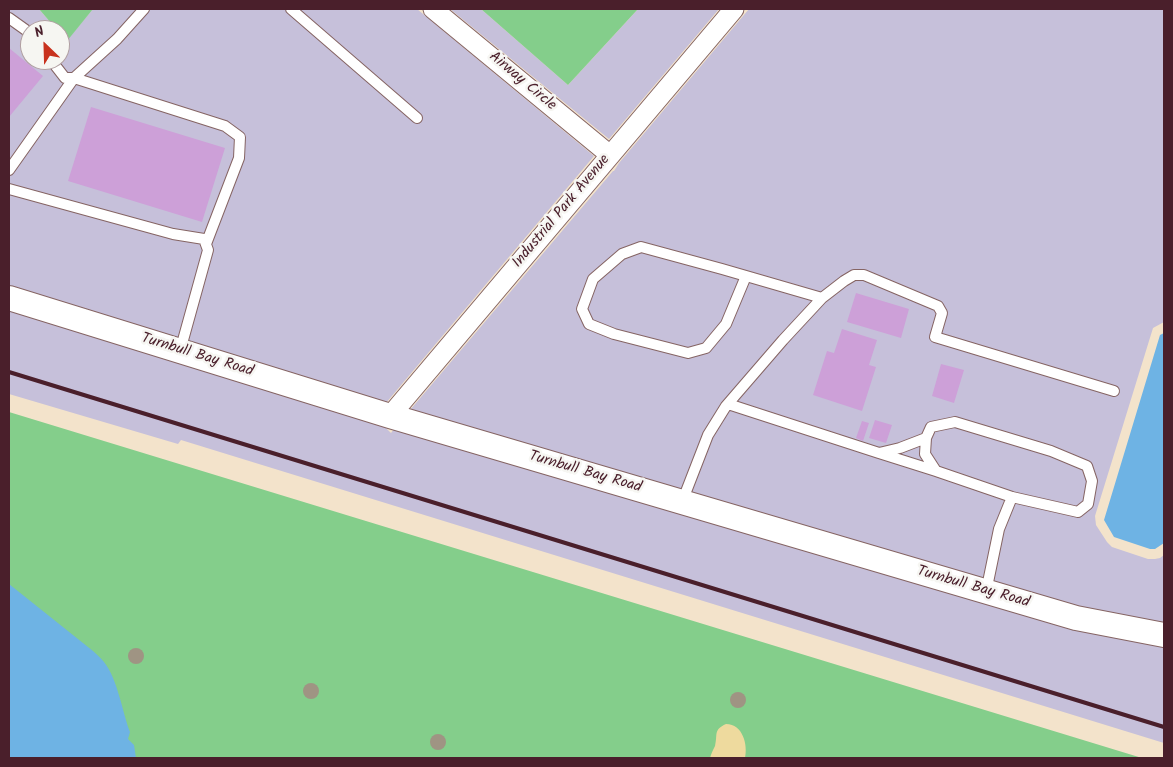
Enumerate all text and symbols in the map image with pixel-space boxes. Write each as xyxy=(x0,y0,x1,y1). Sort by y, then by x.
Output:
north arrow xyxy=(20,20,70,70)
text: N xyxy=(31,20,48,44)
street label: Airway Circle xyxy=(485,49,559,115)
street label: Industrial Park Avenue xyxy=(509,152,615,272)
street label: Turnbull Bay Road xyxy=(139,330,255,382)
street label: Turnbull Bay Road xyxy=(527,448,643,498)
street label: Turnbull Bay Road xyxy=(915,563,1031,613)

